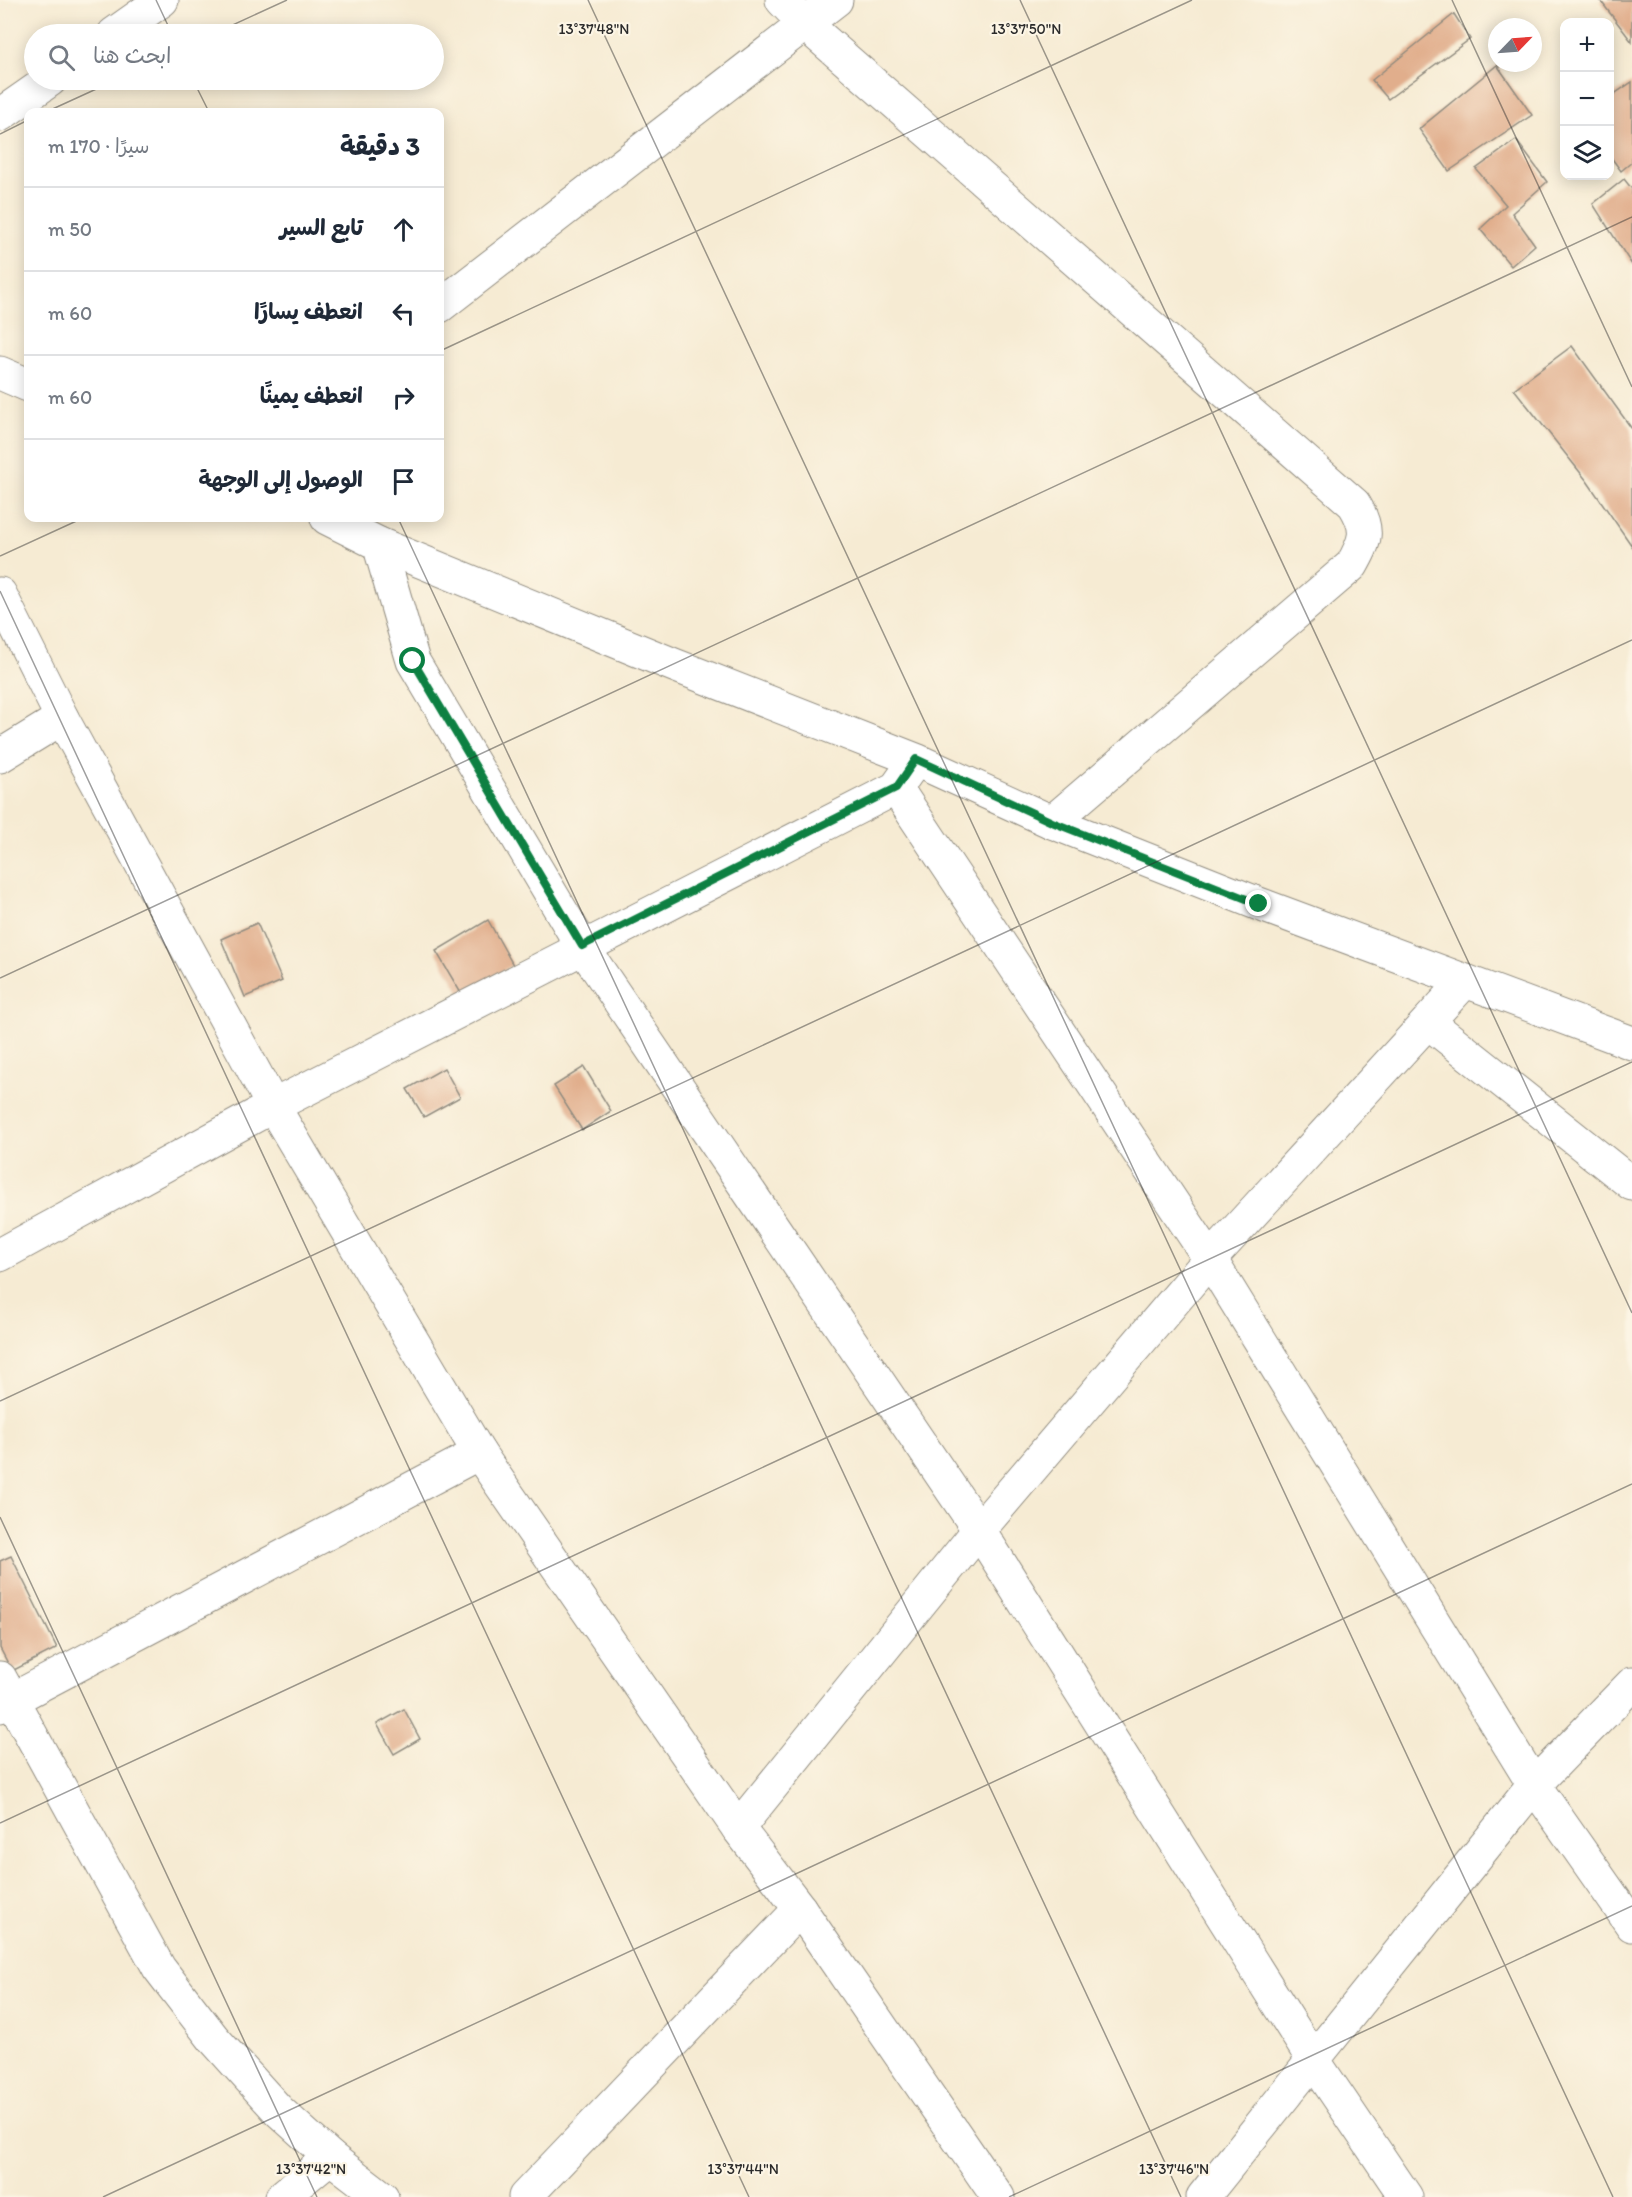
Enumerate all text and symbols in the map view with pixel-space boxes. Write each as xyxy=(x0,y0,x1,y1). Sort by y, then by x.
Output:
north arrow xyxy=(1488,18,1542,72)
map controls xyxy=(1560,18,1614,180)
button: + xyxy=(1560,18,1614,72)
text: 13°37'48"N xyxy=(559,20,629,38)
text: 13°37'50"N xyxy=(991,20,1061,38)
search box xyxy=(24,24,444,90)
icon: search xyxy=(45,41,78,74)
text: ابحث هنا xyxy=(93,42,172,69)
button: − xyxy=(1560,72,1614,126)
button: layers xyxy=(1560,126,1614,180)
text: 3 دقيقة xyxy=(340,130,420,162)
text: سيرًا · 170 m xyxy=(48,134,149,158)
icon: ahead xyxy=(387,213,420,246)
text: تابع السير xyxy=(280,214,363,241)
text: 50 m xyxy=(48,217,92,241)
icon: left xyxy=(387,297,420,330)
text: انعطف يسارًا xyxy=(254,298,363,325)
text: 60 m xyxy=(48,301,92,325)
icon: right xyxy=(387,381,420,414)
text: انعطف يمينًا xyxy=(260,382,363,409)
text: 60 m xyxy=(48,385,92,409)
icon: arrive xyxy=(387,465,420,498)
text: الوصول إلى الوجهة xyxy=(198,466,363,493)
route start xyxy=(399,647,425,673)
route end xyxy=(1245,890,1271,916)
text: 13°37'42"N xyxy=(276,2160,346,2178)
text: 13°37'44"N xyxy=(707,2160,779,2178)
text: 13°37'46"N xyxy=(1139,2160,1209,2178)

